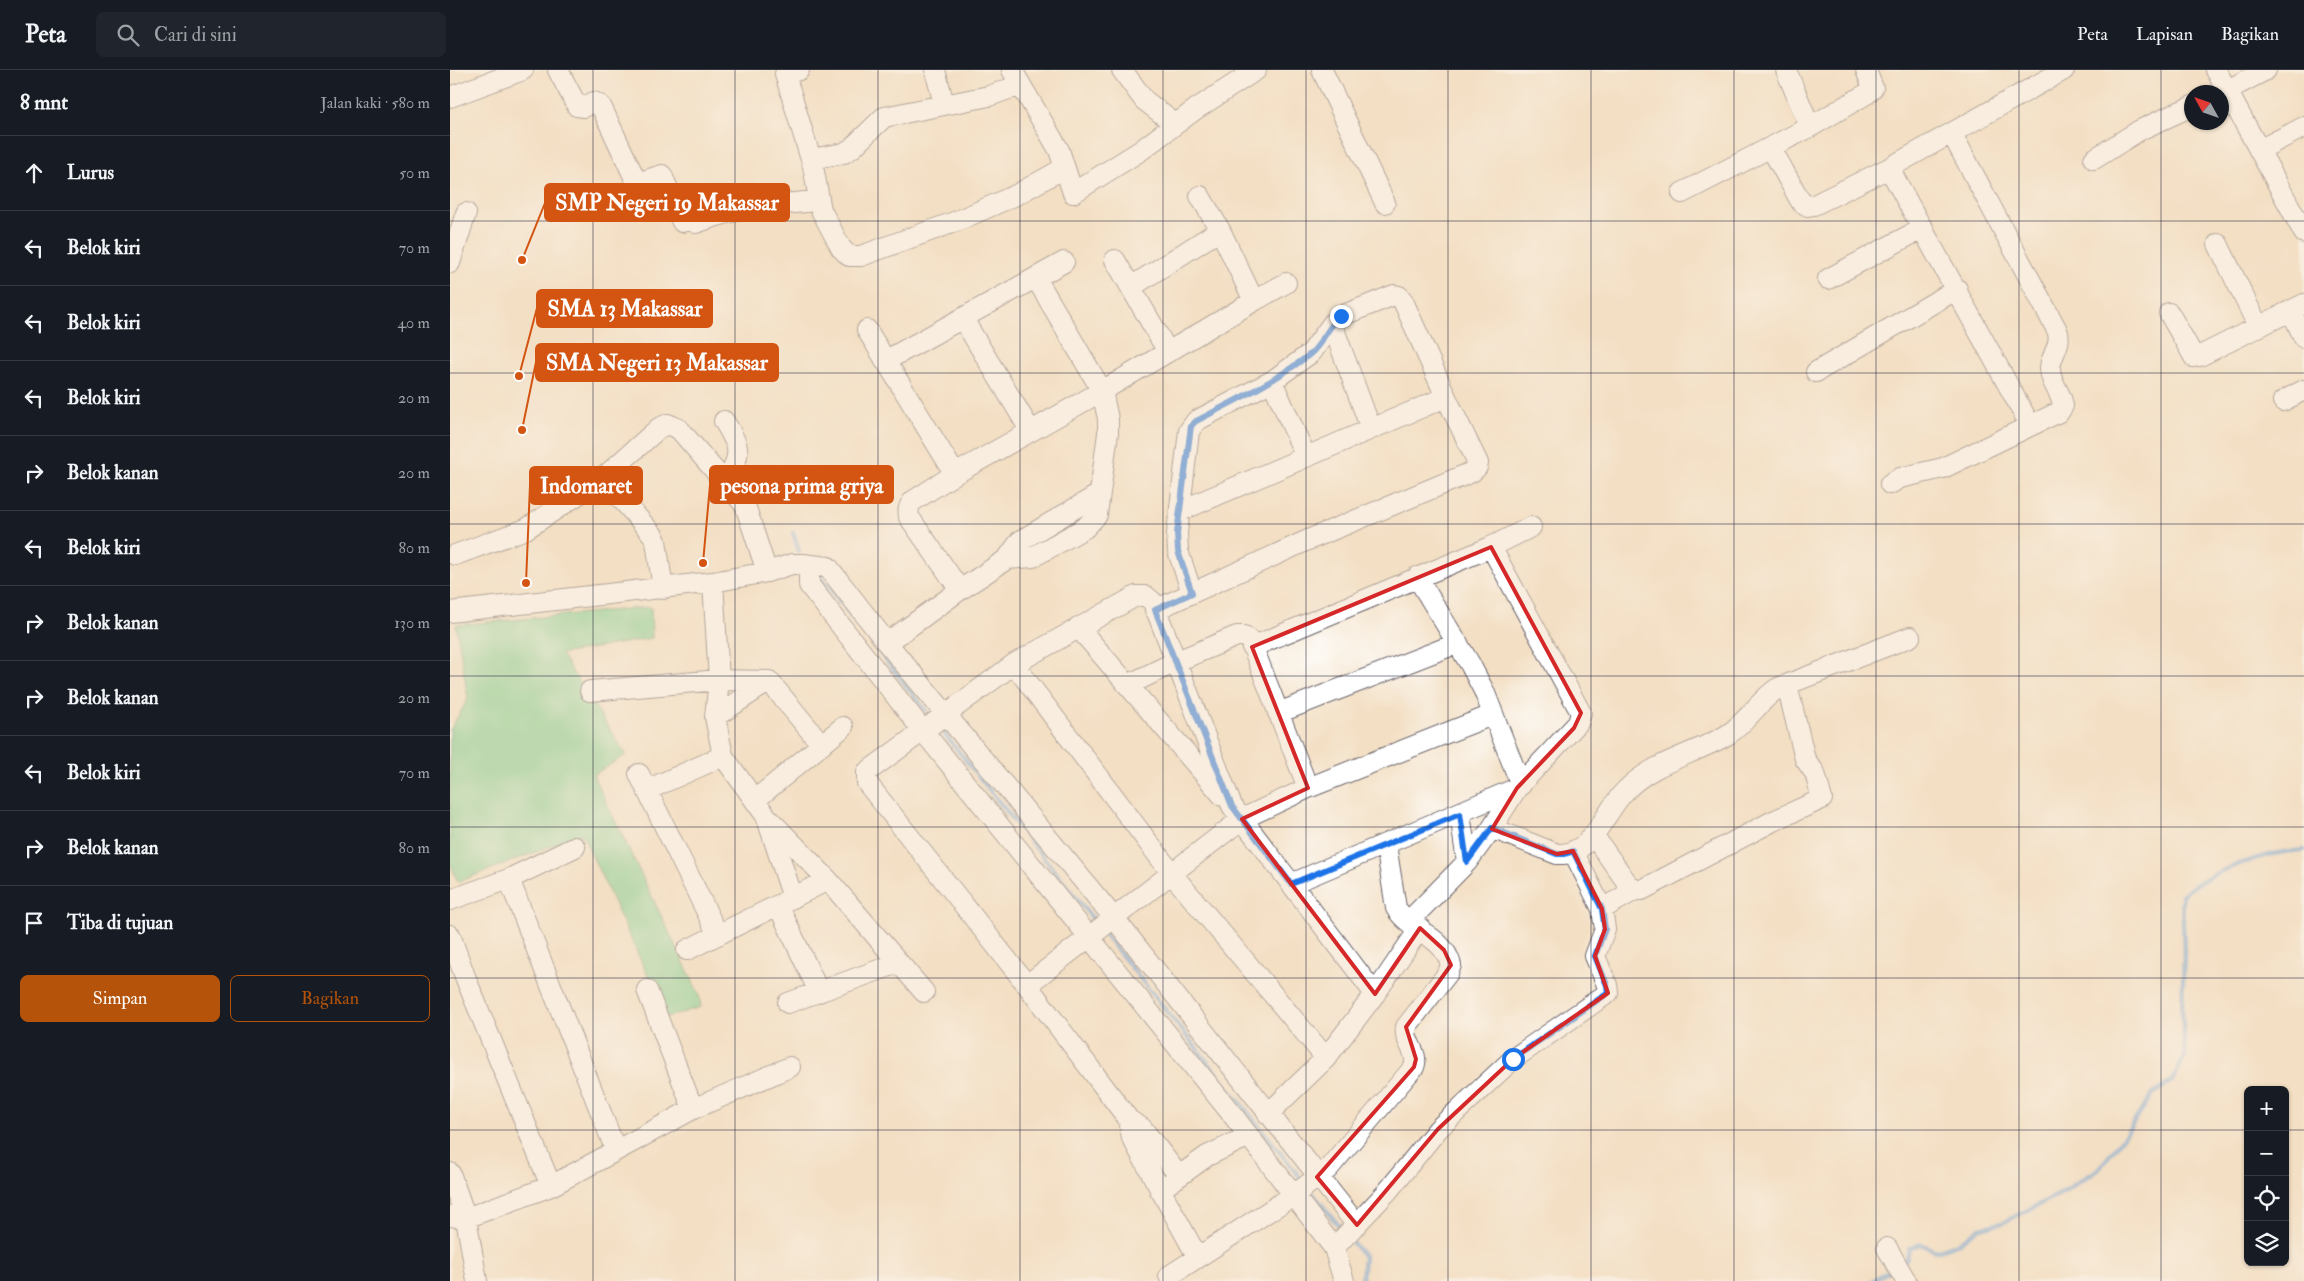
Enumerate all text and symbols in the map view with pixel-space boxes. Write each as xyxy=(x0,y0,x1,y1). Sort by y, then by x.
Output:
search box xyxy=(96,12,446,57)
text: Peta xyxy=(25,19,66,50)
icon: search xyxy=(114,21,142,49)
text: Cari di sini xyxy=(154,23,237,47)
text: Peta xyxy=(2077,23,2108,46)
text: Lapisan xyxy=(2136,23,2193,46)
text: Bagikan xyxy=(2221,23,2279,46)
north arrow xyxy=(2184,85,2229,130)
text: 8 mnt xyxy=(20,89,68,116)
text: Jalan kaki · 580 m xyxy=(321,93,430,113)
icon: ahead xyxy=(20,159,48,187)
text: Lurus xyxy=(67,161,114,185)
text: 50 m xyxy=(399,163,430,183)
callout: SMP Negeri 19 Makassar xyxy=(545,184,789,221)
text: SMP Negeri 19 Makassar xyxy=(555,189,780,218)
icon: left xyxy=(20,234,48,262)
text: Belok kiri xyxy=(67,236,141,260)
text: 70 m xyxy=(399,238,430,258)
callout: SMA 13 Makassar xyxy=(537,290,712,327)
text: SMA 13 Makassar xyxy=(548,295,703,323)
route end xyxy=(1330,305,1353,328)
icon: left xyxy=(20,309,48,337)
text: Belok kiri xyxy=(67,311,141,335)
text: 40 m xyxy=(397,313,430,333)
callout: SMA Negeri 13 Makassar xyxy=(536,344,778,381)
text: SMA Negeri 13 Makassar xyxy=(546,349,769,378)
icon: left xyxy=(20,384,48,412)
text: Belok kiri xyxy=(67,386,141,410)
text: 20 m xyxy=(398,388,430,408)
icon: right xyxy=(20,459,48,487)
text: Belok kanan xyxy=(67,461,158,485)
text: 20 m xyxy=(398,463,430,483)
callout: pesona prima griya xyxy=(710,466,893,503)
callout: Indomaret xyxy=(530,467,642,504)
text: Indomaret xyxy=(540,472,633,500)
text: pesona prima griya xyxy=(720,472,884,501)
icon: left xyxy=(20,534,48,562)
text: Belok kiri xyxy=(67,536,141,560)
text: 80 m xyxy=(399,538,430,558)
icon: right xyxy=(20,609,48,637)
text: Belok kanan xyxy=(67,611,158,635)
text: 130 m xyxy=(394,613,430,633)
icon: right xyxy=(20,684,48,712)
text: Belok kanan xyxy=(67,686,158,710)
text: 20 m xyxy=(398,688,430,708)
icon: left xyxy=(20,759,48,787)
text: Belok kiri xyxy=(67,761,141,785)
text: 70 m xyxy=(399,763,430,783)
icon: right xyxy=(20,834,48,862)
text: Belok kanan xyxy=(67,836,158,860)
text: 80 m xyxy=(399,838,430,858)
icon: arrive xyxy=(20,909,48,937)
text: Tiba di tujuan xyxy=(67,911,173,935)
button: Simpan xyxy=(20,975,220,1022)
button: Bagikan xyxy=(230,975,430,1022)
route start xyxy=(1502,1048,1525,1071)
map controls xyxy=(2244,1086,2289,1266)
button: + xyxy=(2244,1086,2289,1131)
button: − xyxy=(2244,1131,2289,1176)
button: locate xyxy=(2244,1176,2289,1221)
button: layers xyxy=(2244,1221,2289,1266)

